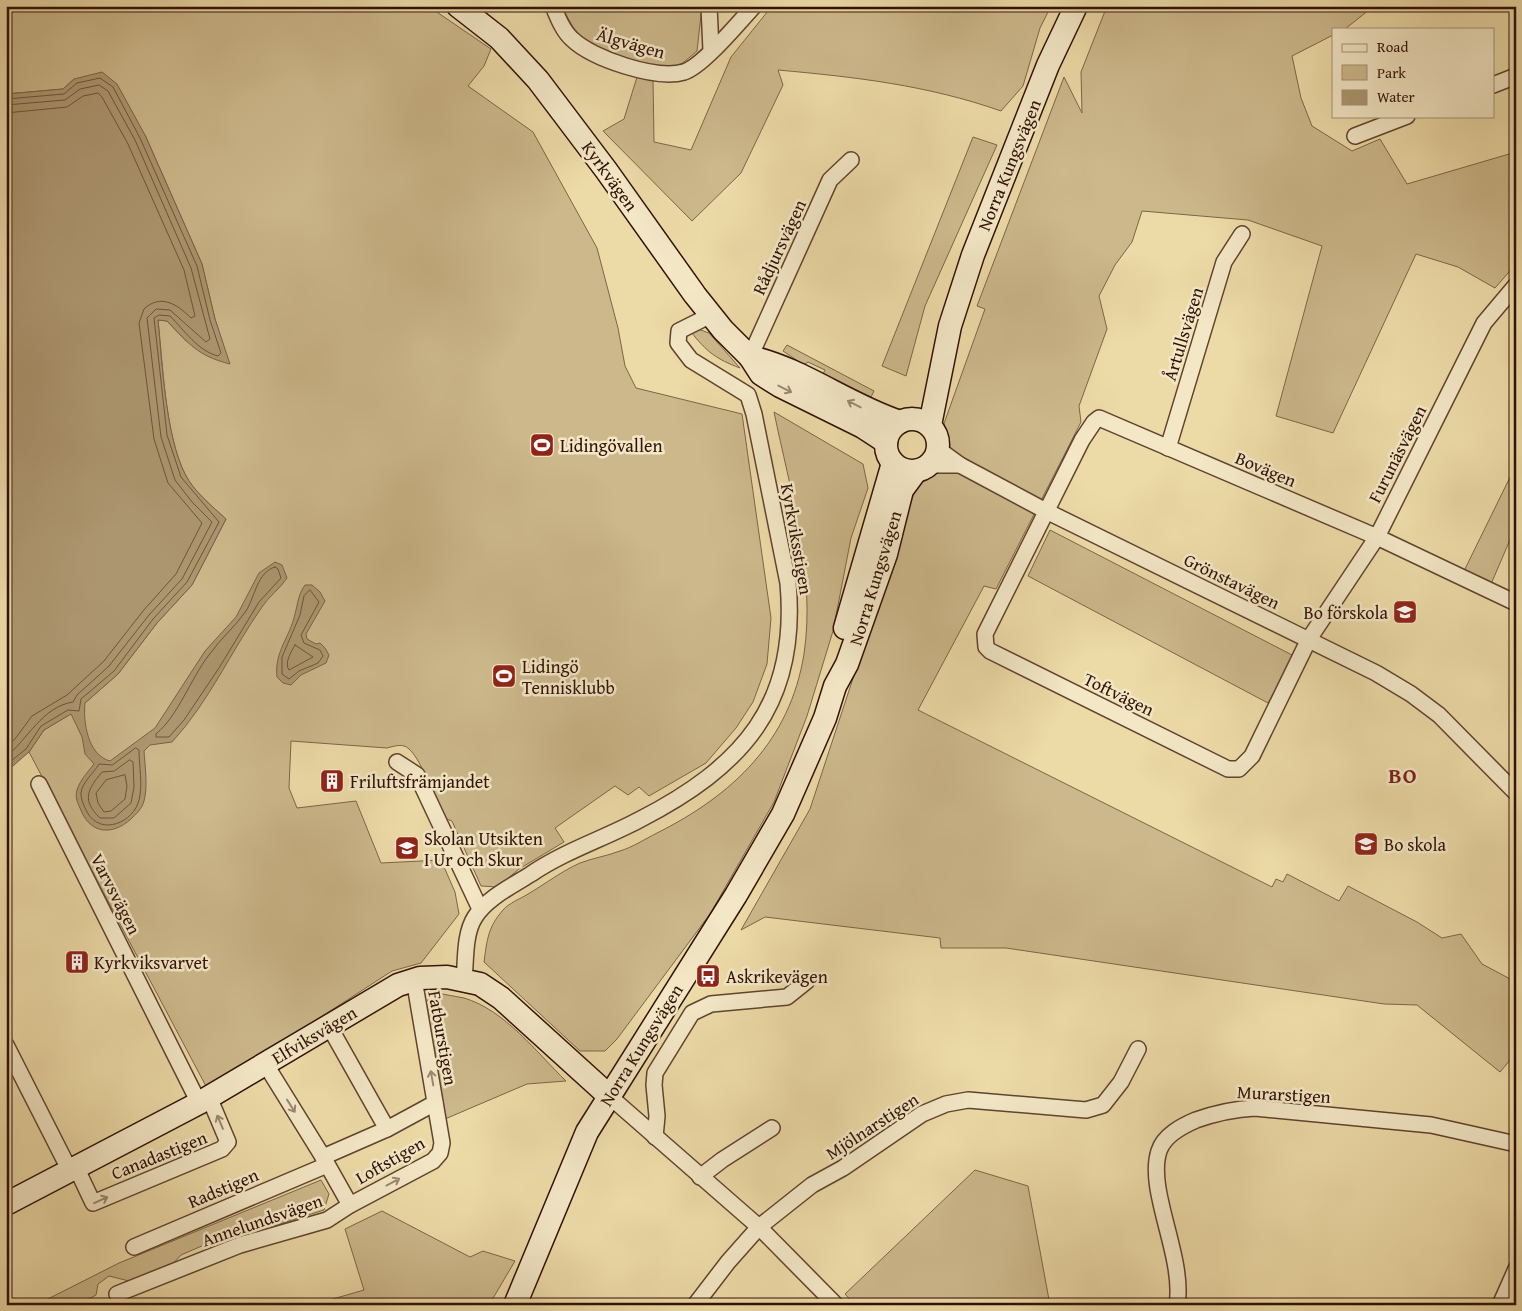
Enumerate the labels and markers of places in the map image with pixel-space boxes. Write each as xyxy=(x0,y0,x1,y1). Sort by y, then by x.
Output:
sports icon: Lidingövallen xyxy=(529,432,555,458)
place label: Lidingövallen xyxy=(560,432,663,459)
place label: Bo förskola xyxy=(1304,599,1388,626)
school or university icon: Bo förskola xyxy=(1392,599,1418,625)
place label: Lidingö Tennisklubb xyxy=(522,653,615,701)
sports icon: Lidingö Tennisklubb xyxy=(491,663,517,689)
building icon: Friluftsfrämjandet xyxy=(319,768,345,794)
place label: Friluftsfrämjandet xyxy=(350,768,490,795)
place label: Skolan Utsikten I Ur och Skur xyxy=(424,825,543,873)
school or university icon: Bo skola xyxy=(1353,831,1379,857)
place label: Bo skola xyxy=(1384,831,1447,858)
school or university icon: Skolan Utsikten I Ur och Skur xyxy=(394,835,420,861)
building icon: Kyrkviksvarvet xyxy=(64,949,90,975)
place label: Kyrkviksvarvet xyxy=(94,949,209,976)
bus stop icon: Askrikevägen xyxy=(695,963,721,989)
place label: Askrikevägen xyxy=(726,963,828,990)

